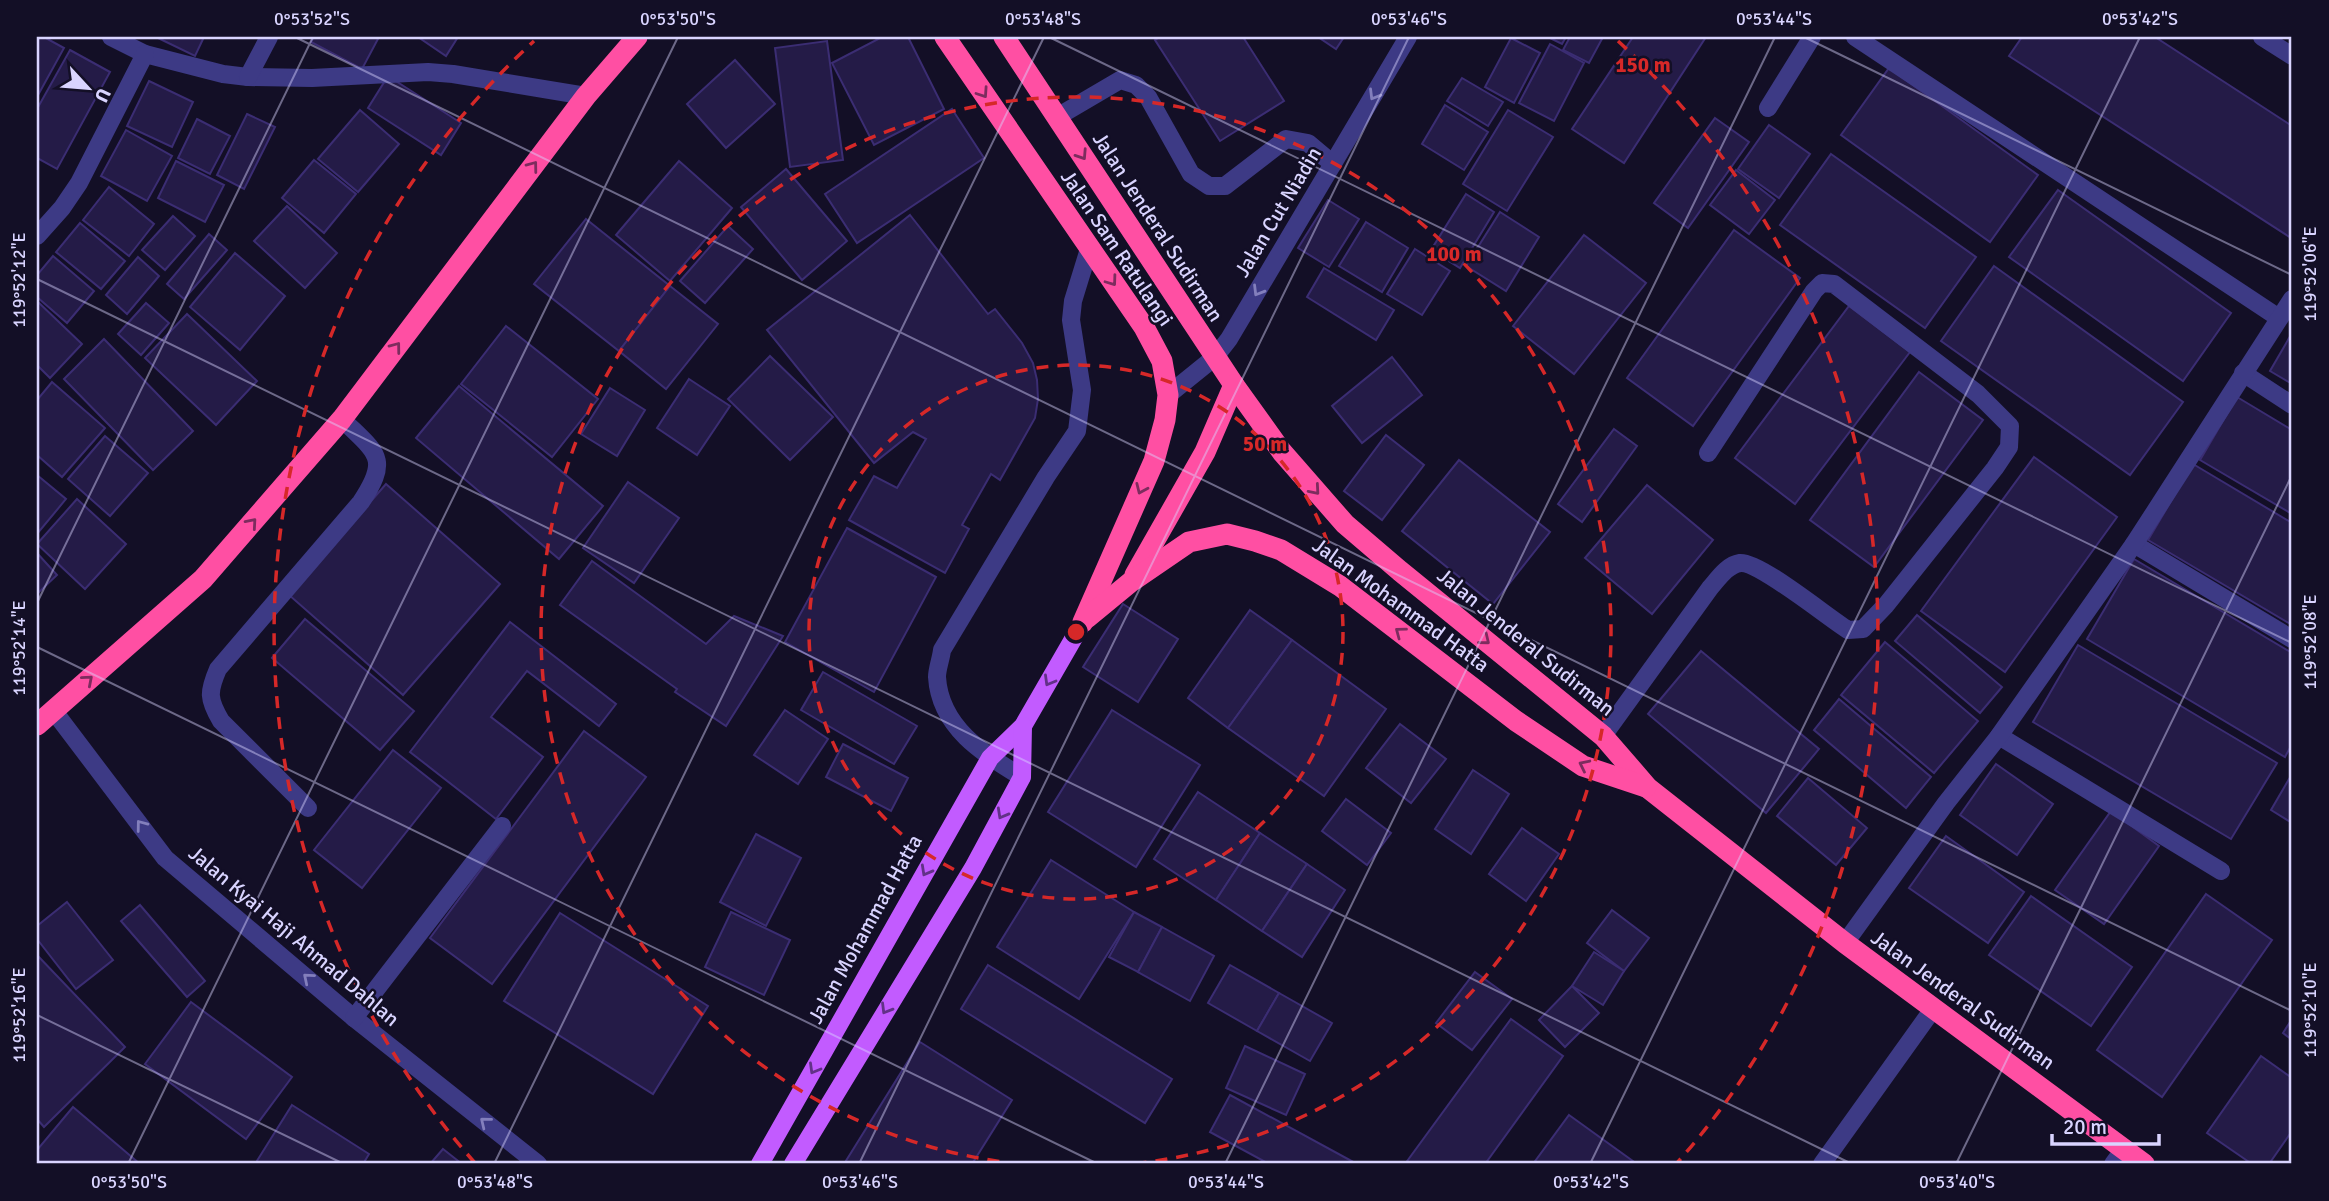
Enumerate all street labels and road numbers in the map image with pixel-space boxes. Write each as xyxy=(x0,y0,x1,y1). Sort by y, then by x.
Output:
street label: Jalan Jenderal Sudirman xyxy=(1087,127,1229,327)
street label: Jalan Cut Niadin xyxy=(1229,142,1327,282)
street label: Jalan Sam Ratulangi xyxy=(1055,165,1179,331)
street label: Jalan Mohammad Hatta xyxy=(1308,532,1494,678)
street label: Jalan Jenderal Sudirman xyxy=(1432,562,1620,722)
street label: Jalan Mohammad Hatta xyxy=(802,830,928,1028)
street label: Jalan Kyai Haji Ahmad Dahlan xyxy=(183,840,405,1032)
street label: Jalan Jenderal Sudirman xyxy=(1866,925,2060,1075)

